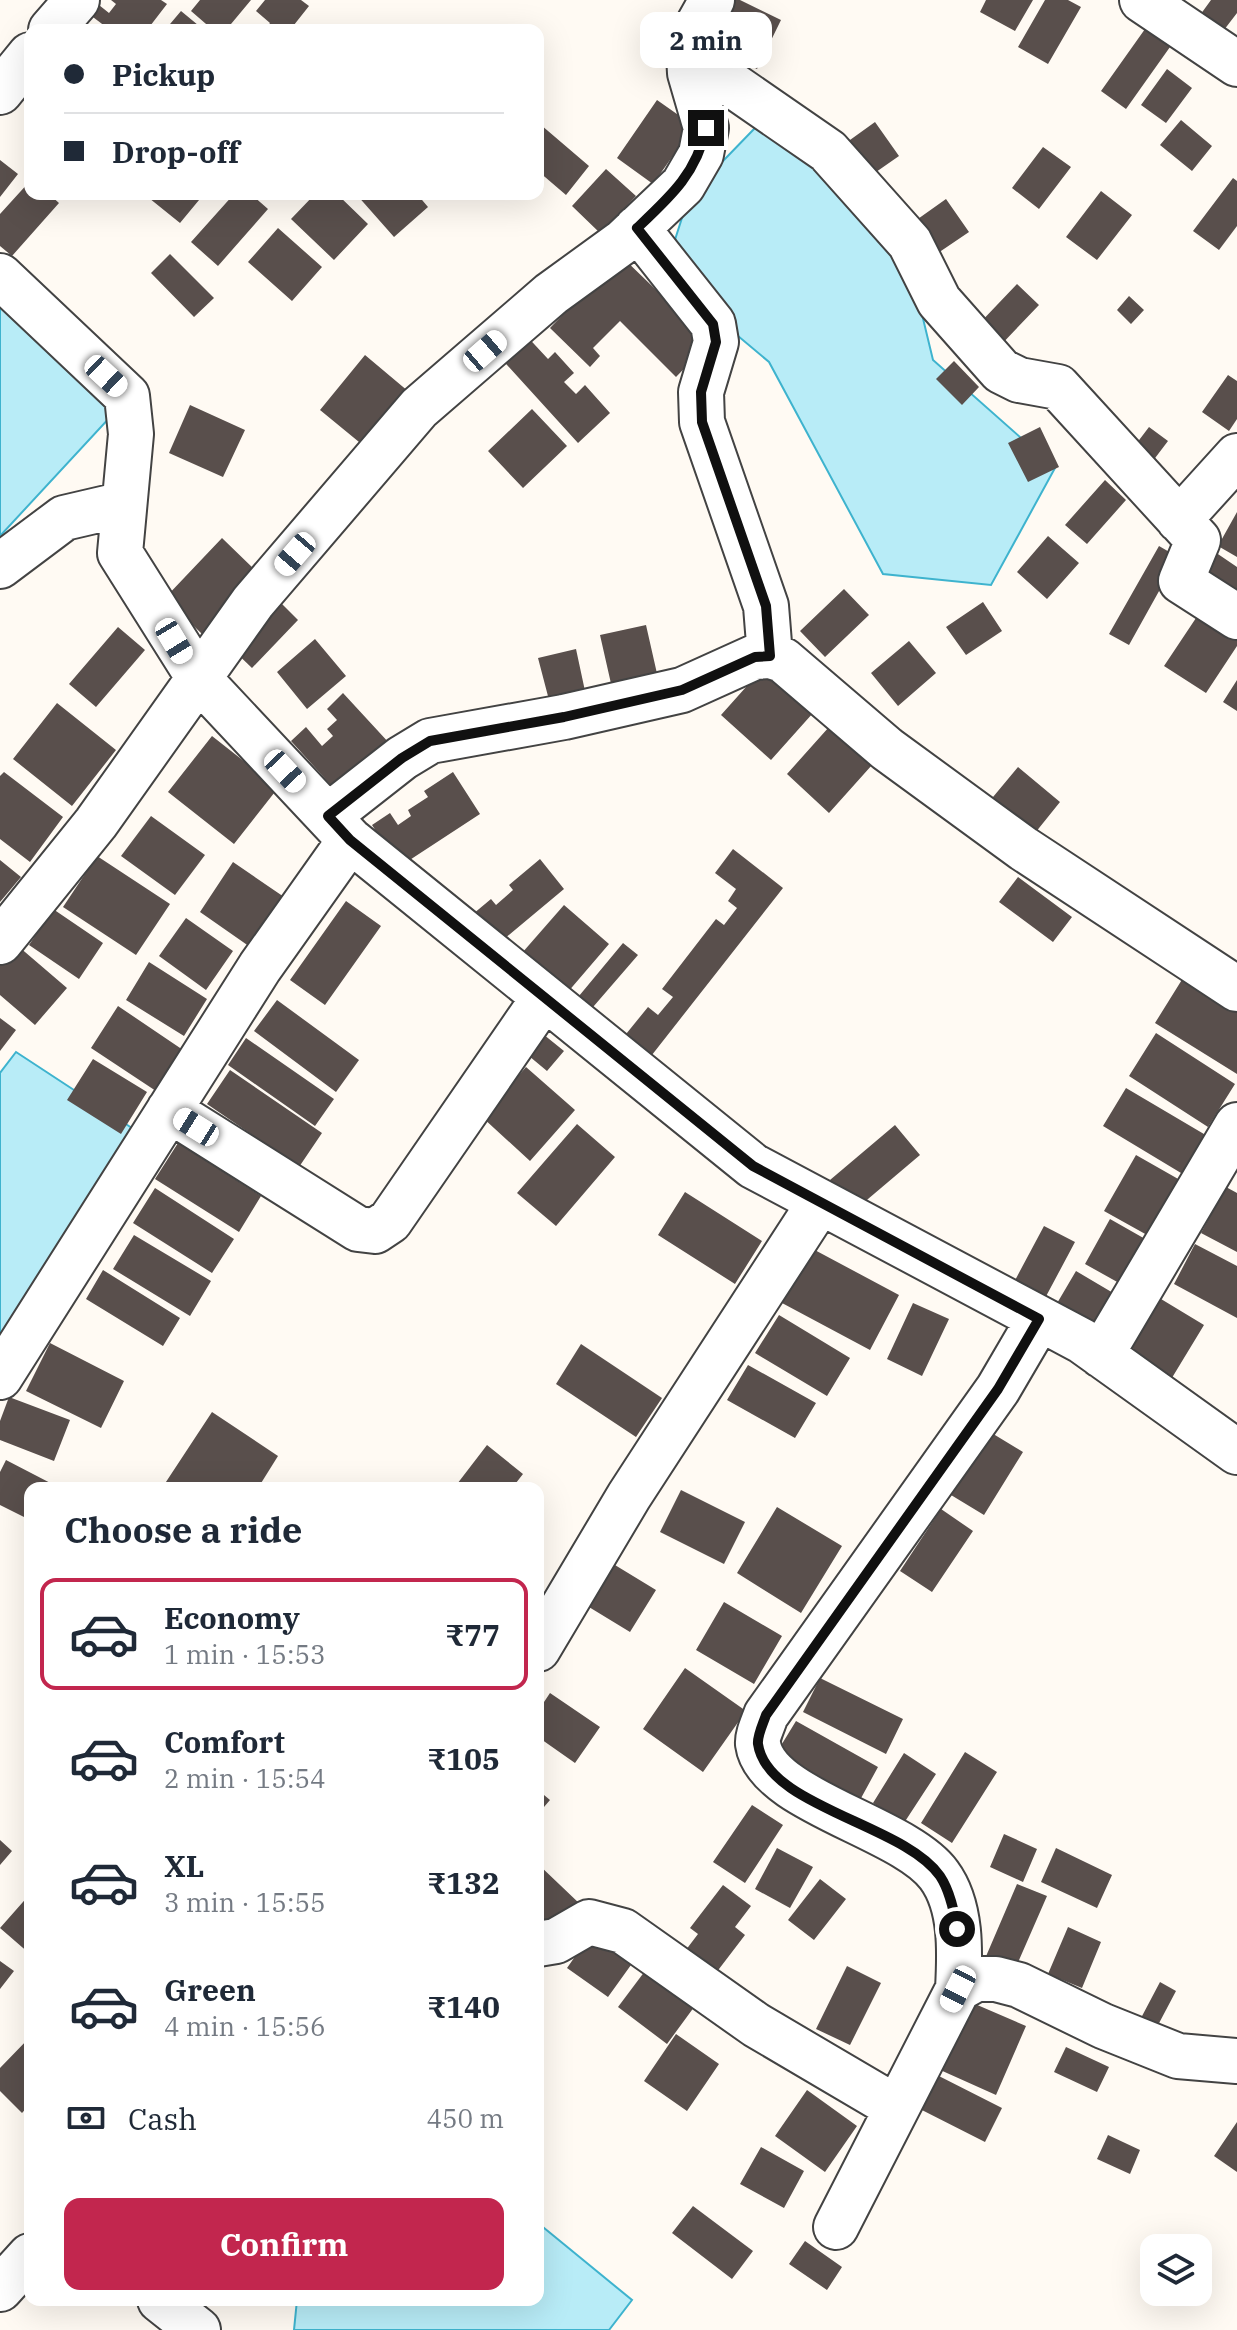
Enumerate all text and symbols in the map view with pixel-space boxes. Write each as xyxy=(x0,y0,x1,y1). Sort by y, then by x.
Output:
callout: 2 min xyxy=(640,12,772,68)
text: 2 min xyxy=(670,23,742,57)
text: Pickup xyxy=(112,55,215,94)
route end xyxy=(688,110,724,146)
text: Drop-off xyxy=(112,132,240,171)
car xyxy=(459,326,511,376)
car xyxy=(80,351,132,401)
car xyxy=(270,528,320,580)
car xyxy=(151,614,197,668)
car xyxy=(260,745,310,797)
car xyxy=(169,1104,223,1150)
text: Choose a ride xyxy=(64,1506,303,1553)
icon: car xyxy=(68,1598,140,1670)
text: Economy xyxy=(164,1598,300,1637)
text: ₹77 xyxy=(445,1615,500,1654)
text: 1 min · 15:53 xyxy=(164,1637,326,1671)
icon: car xyxy=(68,1722,140,1794)
text: Comfort xyxy=(164,1722,285,1761)
text: ₹105 xyxy=(427,1739,500,1778)
text: 2 min · 15:54 xyxy=(164,1761,326,1795)
icon: car xyxy=(68,1846,140,1918)
text: XL xyxy=(164,1846,204,1885)
text: ₹132 xyxy=(427,1863,500,1902)
text: 3 min · 15:55 xyxy=(164,1885,326,1919)
route start xyxy=(939,1911,975,1947)
car xyxy=(936,1962,980,2016)
icon: car xyxy=(68,1970,140,2042)
text: Green xyxy=(164,1970,256,2009)
text: ₹140 xyxy=(427,1987,500,2026)
text: 4 min · 15:56 xyxy=(164,2009,326,2043)
icon: cash xyxy=(64,2096,108,2140)
text: Cash xyxy=(128,2099,197,2138)
text: 450 m xyxy=(426,2101,504,2135)
button: Confirm xyxy=(64,2198,504,2290)
map controls xyxy=(1140,2234,1212,2306)
button: layers xyxy=(1140,2234,1212,2306)

